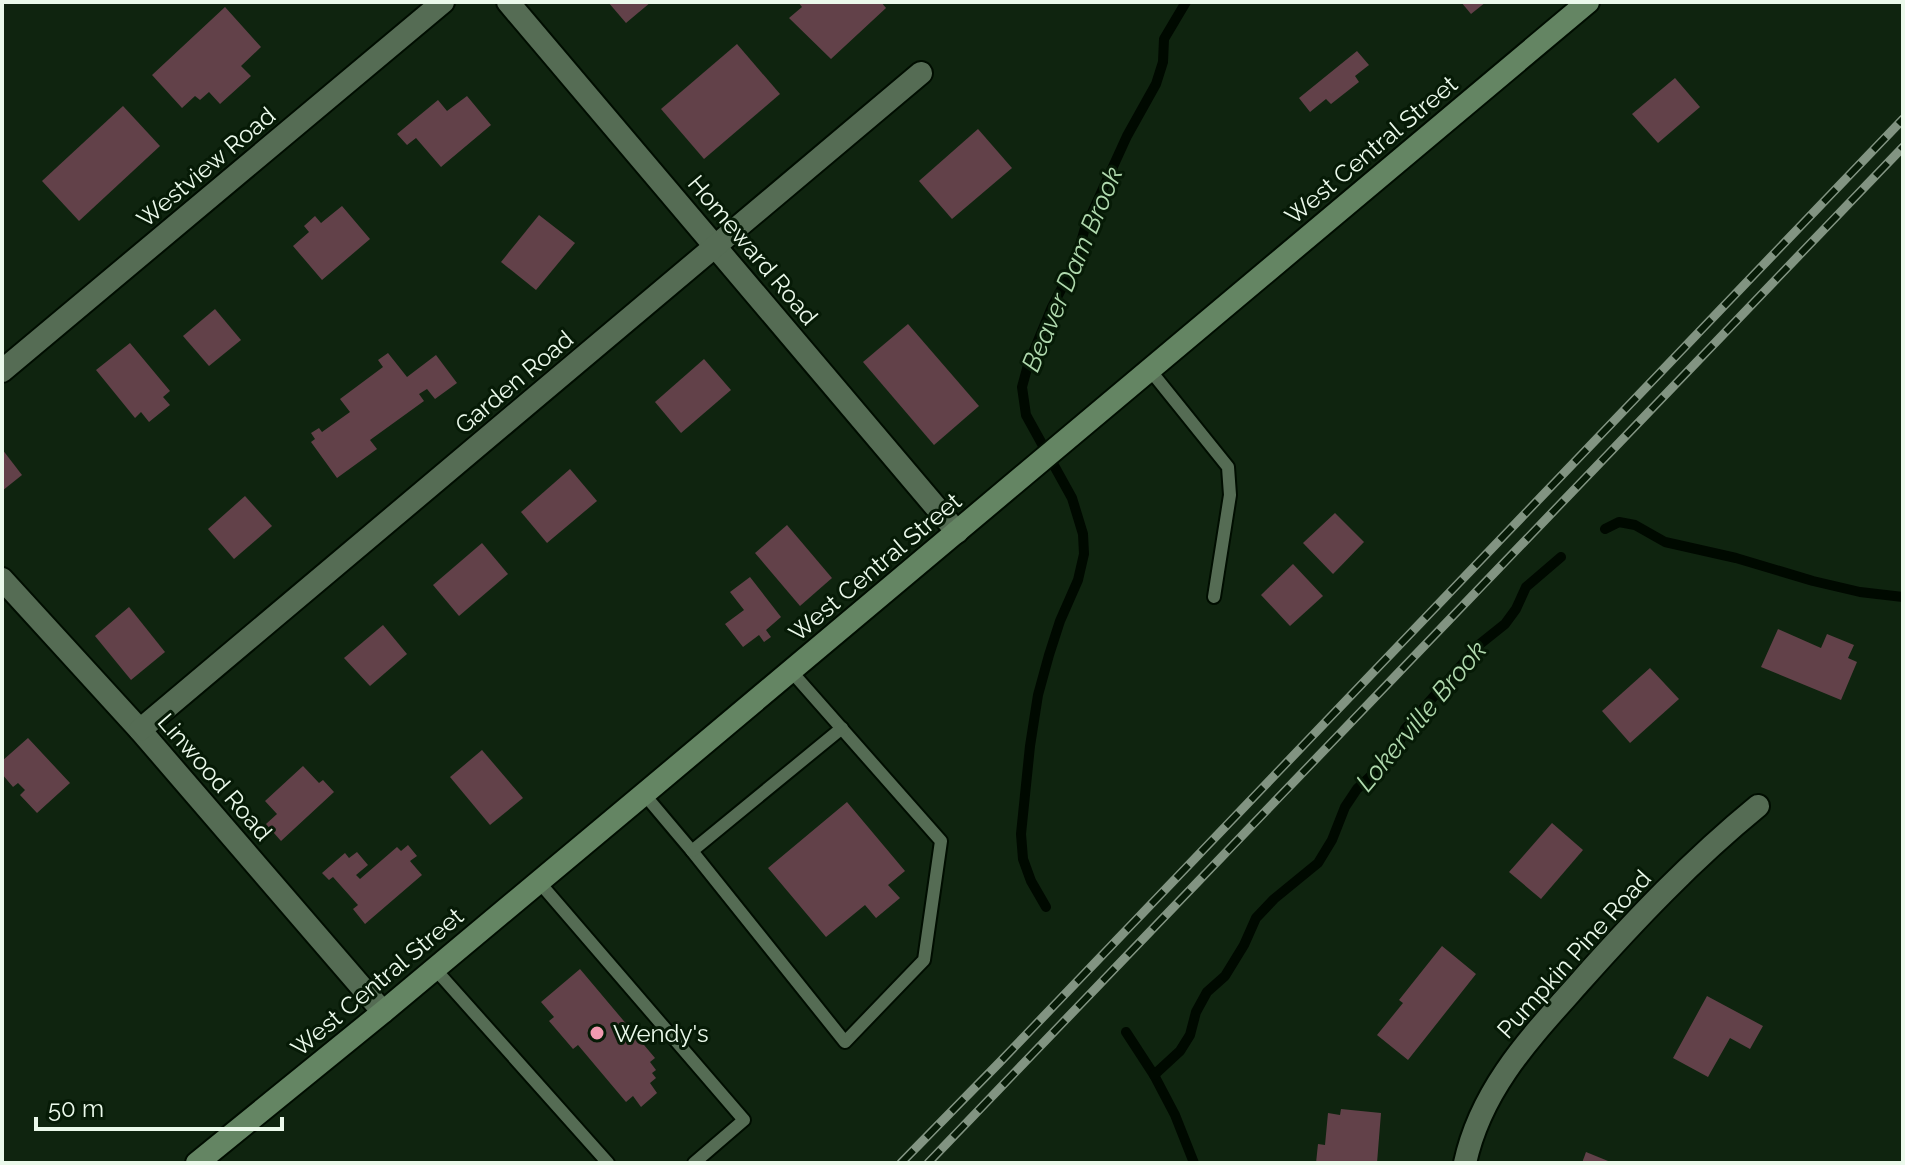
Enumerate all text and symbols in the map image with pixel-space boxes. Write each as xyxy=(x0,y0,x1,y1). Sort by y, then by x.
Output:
street label: West Central Street xyxy=(1279,70,1463,230)
street label: Westview Road xyxy=(131,101,281,233)
water label: Beaver Dam Brook xyxy=(1015,162,1129,376)
street label: Homeward Road xyxy=(682,169,824,331)
street label: Garden Road xyxy=(449,324,579,440)
street label: West Central Street xyxy=(783,487,967,647)
water label: Lokerville Brook xyxy=(1350,635,1493,797)
street label: Linwood Road xyxy=(152,707,278,847)
street label: Pumpkin Pine Road xyxy=(1491,864,1657,1044)
street label: West Central Street xyxy=(285,902,469,1062)
place label: Wendy's xyxy=(613,1019,709,1048)
marker: Wendy's xyxy=(588,1024,606,1042)
scale bar xyxy=(36,1081,282,1131)
text: 50 m xyxy=(48,1094,104,1123)

